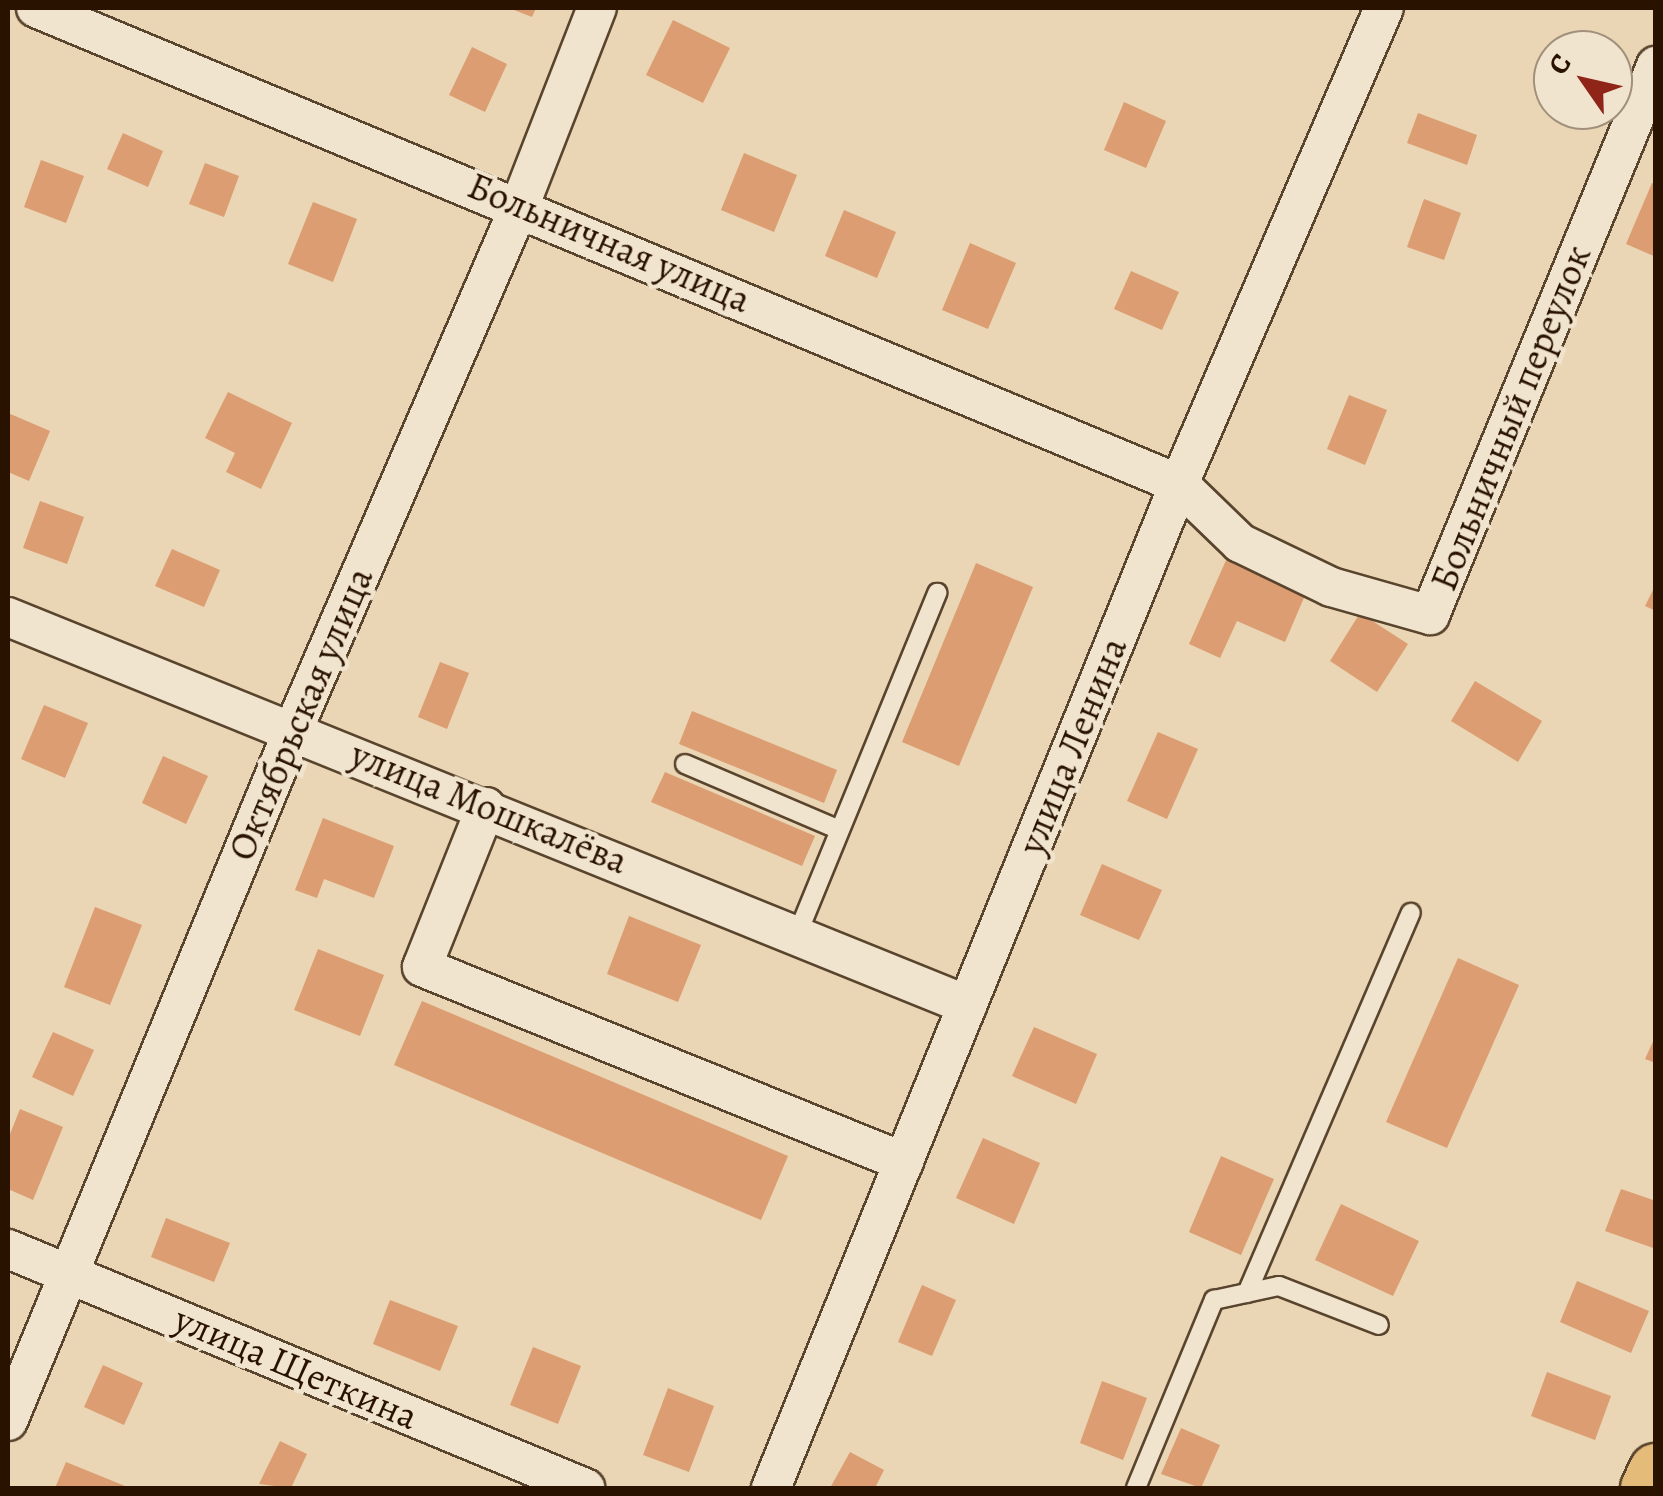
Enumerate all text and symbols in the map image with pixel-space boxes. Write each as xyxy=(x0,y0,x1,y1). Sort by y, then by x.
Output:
north arrow xyxy=(1533,30,1633,130)
text: С xyxy=(1539,47,1580,82)
street label: Больничная улица xyxy=(461,163,757,323)
street label: Больничный переулок xyxy=(1421,239,1601,597)
street label: Октябрьская улица xyxy=(219,561,383,867)
street label: улица Ленина xyxy=(1009,631,1137,861)
street label: улица Мошкалёва xyxy=(344,732,634,884)
street label: улица Щеткина xyxy=(168,1296,424,1440)

